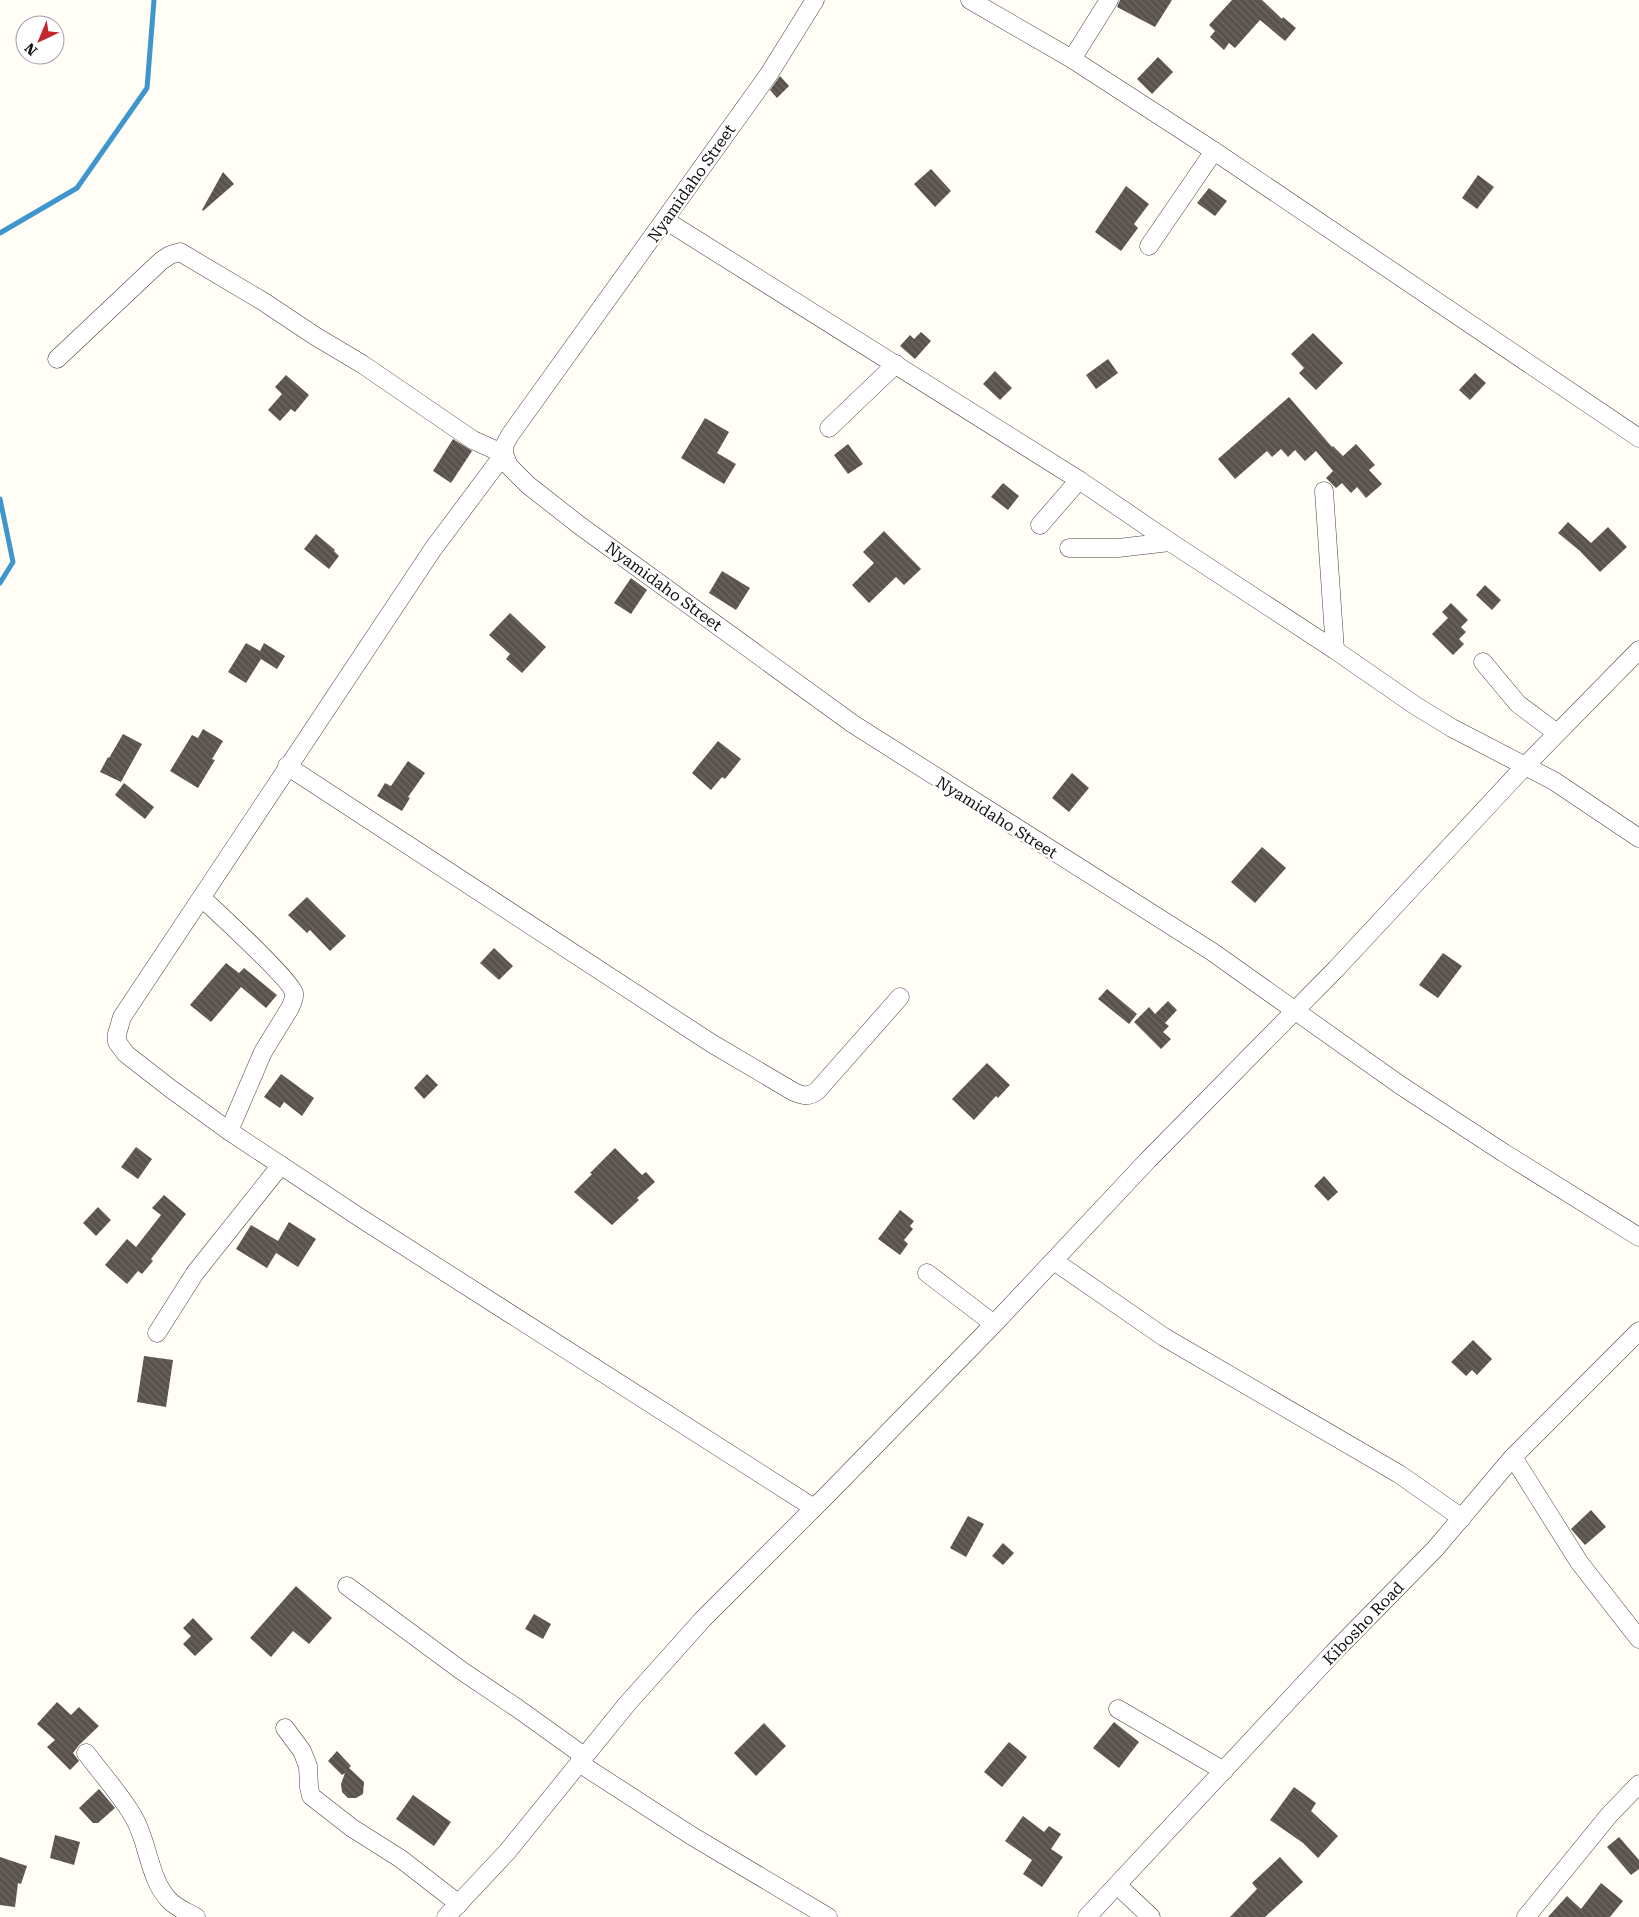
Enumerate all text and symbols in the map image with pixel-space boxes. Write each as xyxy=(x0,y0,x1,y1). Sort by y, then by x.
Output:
north arrow xyxy=(15,15,65,65)
text: N xyxy=(21,40,40,59)
street label: Nyamidaho Street xyxy=(644,121,739,246)
street label: Nyamidaho Street xyxy=(602,538,726,635)
street label: Nyamidaho Street xyxy=(933,772,1061,862)
street label: Kibosho Road xyxy=(1319,1578,1408,1669)

